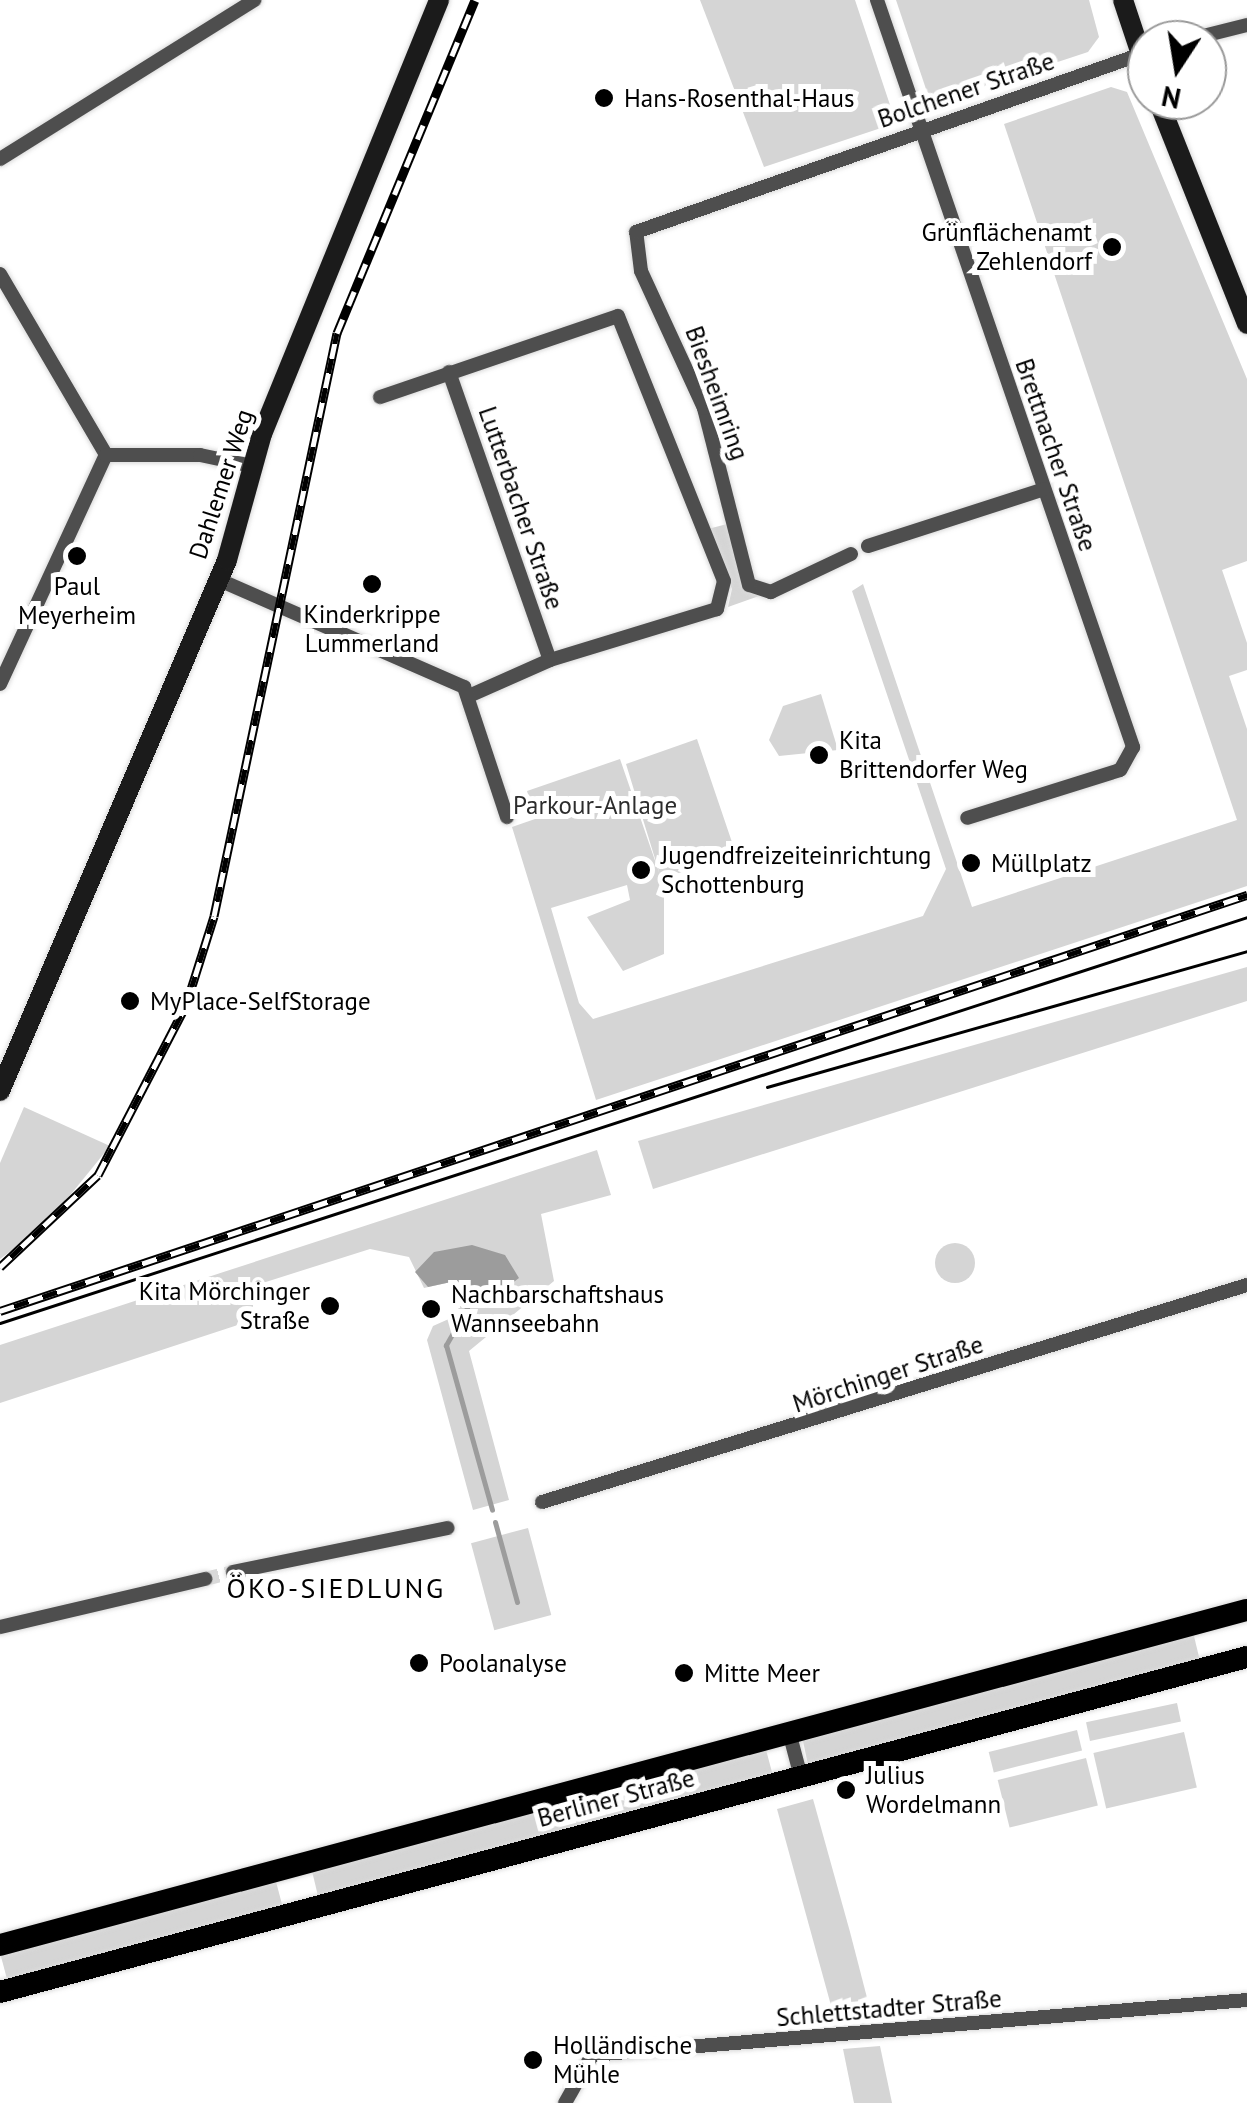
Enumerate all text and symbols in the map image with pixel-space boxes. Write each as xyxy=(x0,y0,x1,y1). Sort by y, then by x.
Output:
north arrow xyxy=(1127,20,1227,120)
street label: Bolchener Straße xyxy=(874,46,1058,134)
text: N xyxy=(1158,78,1184,118)
place label: Hans-Rosenthal-Haus xyxy=(624,83,854,113)
marker: Hans-Rosenthal-Haus xyxy=(593,87,615,109)
place label: Grünflächenamt Zehlendorf xyxy=(922,218,1092,277)
marker: Grünflächenamt Zehlendorf xyxy=(1101,236,1123,258)
street label: Biesheimring xyxy=(679,322,755,464)
street label: Brettnacher Straße xyxy=(1009,355,1103,555)
street label: Lutterbacher Straße xyxy=(472,403,570,613)
street label: Dahlemer Weg xyxy=(183,405,259,563)
marker: Paul Meyerheim xyxy=(66,545,88,567)
place label: Paul Meyerheim xyxy=(18,572,136,631)
marker: Kinderkrippe Lummerland xyxy=(361,573,383,595)
place label: Kinderkrippe Lummerland xyxy=(303,600,441,659)
place label: Kita Brittendorfer Weg xyxy=(839,726,1028,785)
marker: Kita Brittendorfer Weg xyxy=(808,744,830,766)
park label: Parkour-Anlage xyxy=(513,790,677,820)
place label: Jugendfreizeiteinrichtung Schottenburg xyxy=(661,841,932,900)
place label: Müllplatz xyxy=(991,848,1092,878)
marker: Müllplatz xyxy=(960,852,982,874)
marker: Jugendfreizeiteinrichtung Schottenburg xyxy=(630,859,652,881)
place label: MyPlace-SelfStorage xyxy=(150,986,371,1016)
marker: MyPlace-SelfStorage xyxy=(119,990,141,1012)
place label: Kita Mörchinger Straße xyxy=(139,1277,310,1336)
place label: Nachbarschaftshaus Wannseebahn xyxy=(451,1280,664,1339)
marker: Kita Mörchinger Straße xyxy=(319,1295,341,1317)
marker: Nachbarschaftshaus Wannseebahn xyxy=(420,1298,442,1320)
street label: Mörchinger Straße xyxy=(789,1329,987,1419)
district label: ÖKO-SIEDLUNG xyxy=(226,1571,446,1605)
place label: Poolanalyse xyxy=(439,1648,567,1678)
marker: Poolanalyse xyxy=(408,1652,430,1674)
place label: Mitte Meer xyxy=(704,1658,820,1688)
marker: Mitte Meer xyxy=(673,1662,695,1684)
place label: Julius Wordelmann xyxy=(866,1761,1001,1820)
street label: Berliner Straße xyxy=(534,1763,698,1833)
marker: Julius Wordelmann xyxy=(835,1779,857,1801)
street label: Schlettstadter Straße xyxy=(775,1983,1003,2033)
place label: Holländische Mühle xyxy=(553,2031,692,2090)
marker: Holländische Mühle xyxy=(522,2049,544,2071)

